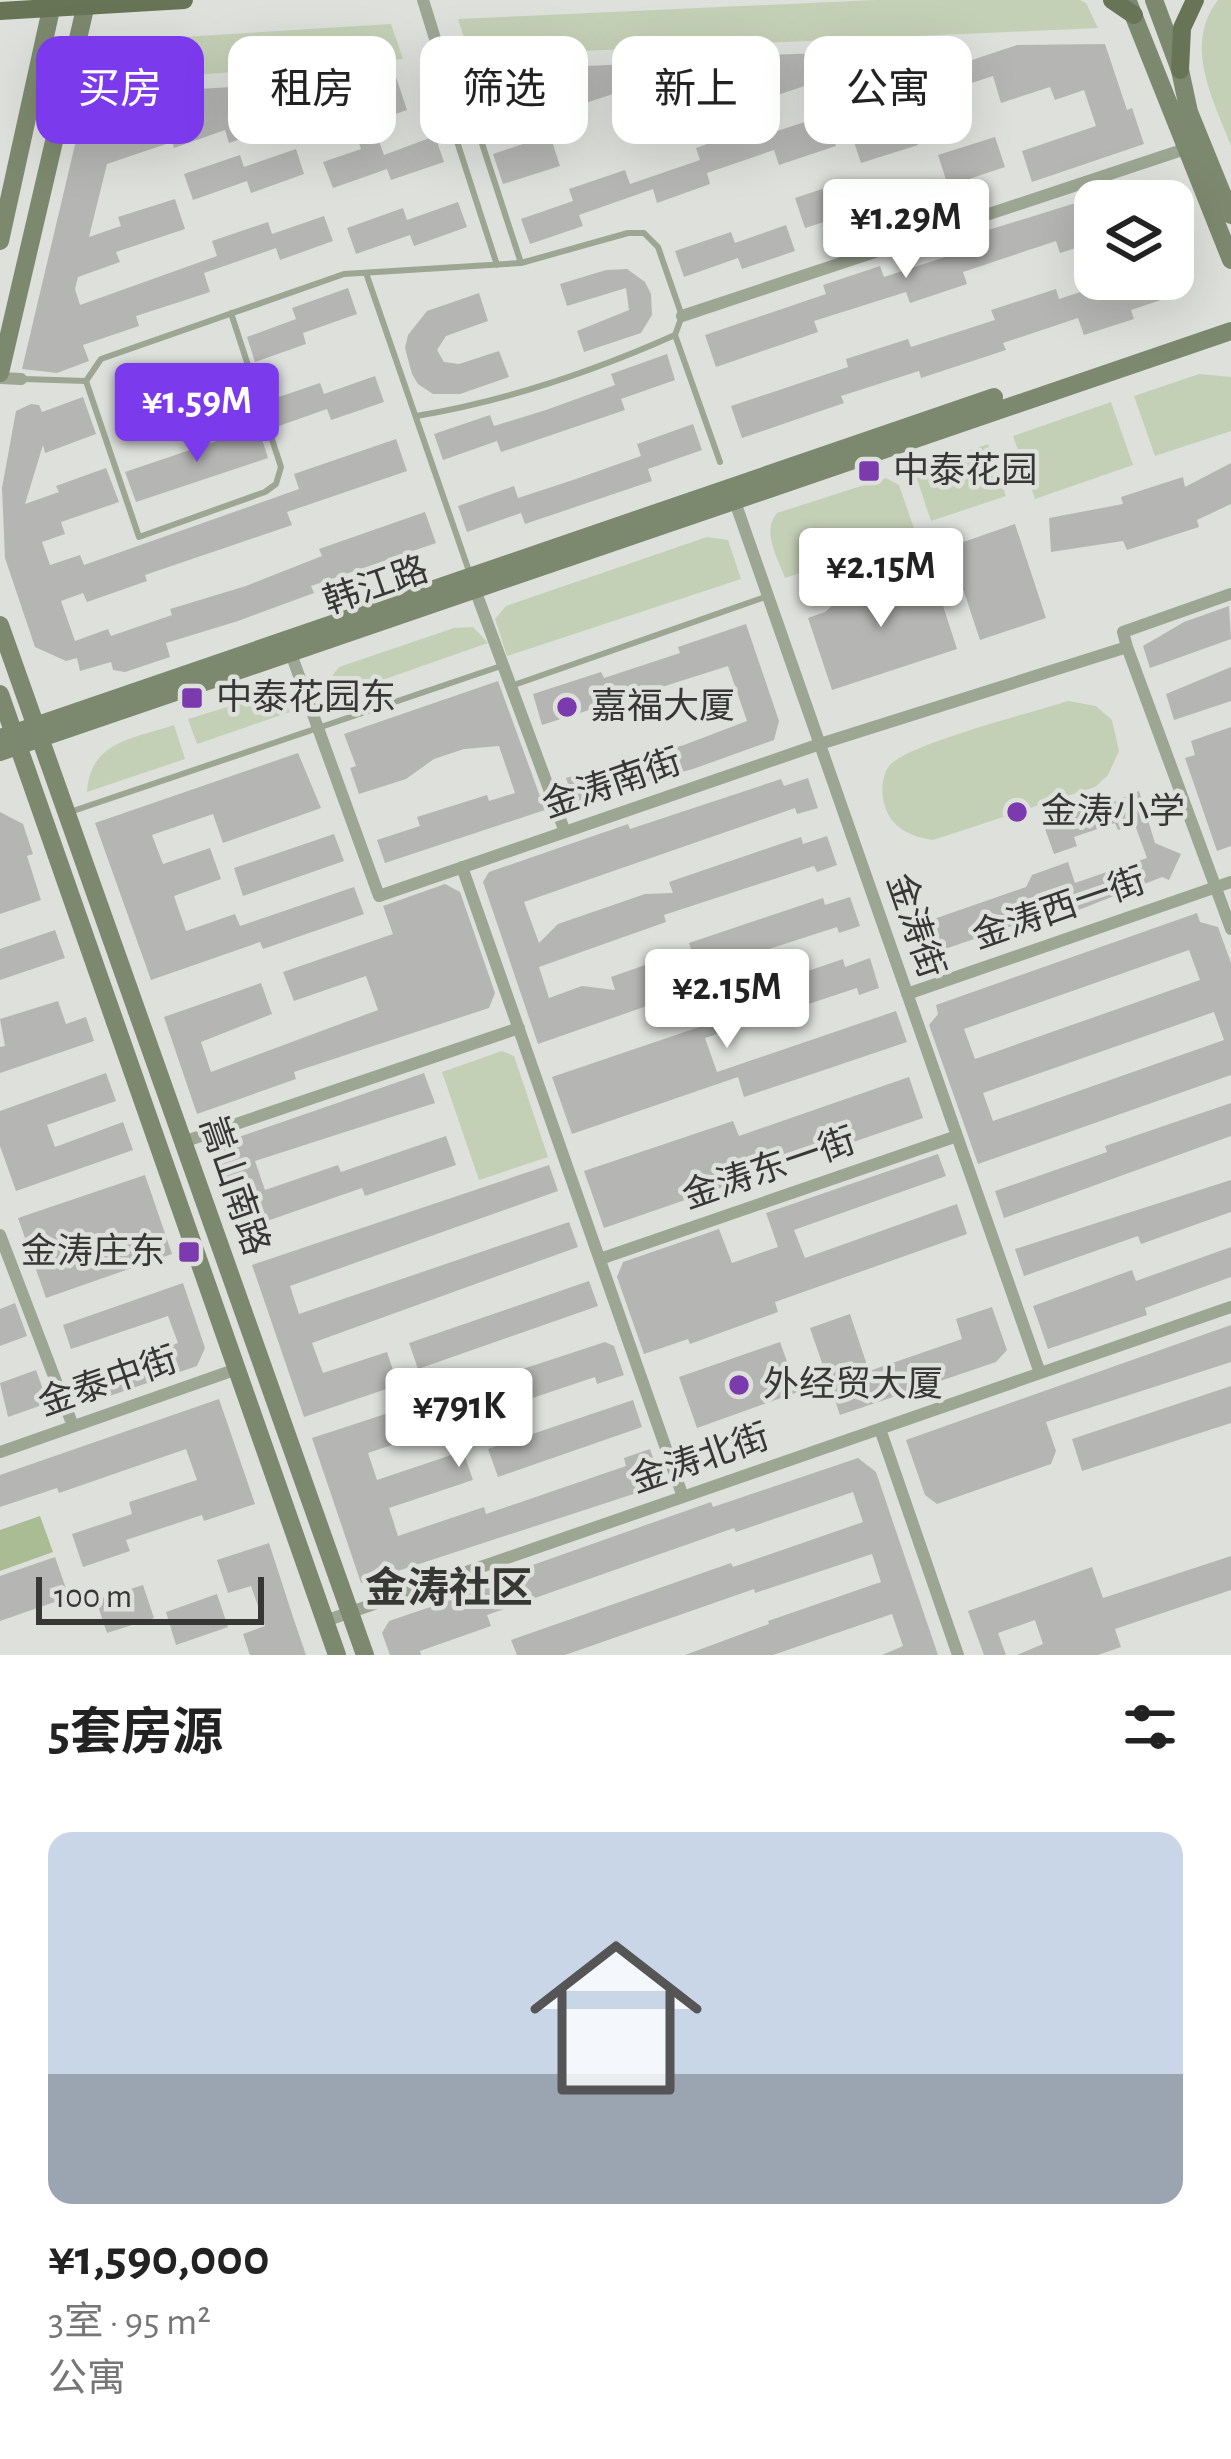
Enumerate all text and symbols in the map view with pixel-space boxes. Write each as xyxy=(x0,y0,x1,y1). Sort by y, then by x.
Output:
chip: 买房 xyxy=(36,36,204,144)
chip: 租房 xyxy=(228,36,396,144)
chip: 筛选 xyxy=(420,36,588,144)
chip: 新上 xyxy=(612,36,780,144)
chip: 公寓 xyxy=(804,36,972,144)
pin: ¥1.29M xyxy=(808,179,1004,281)
map controls xyxy=(1074,180,1194,300)
button: layers xyxy=(1074,180,1194,300)
text: ¥1.29M xyxy=(850,198,962,237)
pin: ¥1.59M xyxy=(99,363,295,465)
text: ¥1.59M xyxy=(142,382,252,421)
place label: 中泰花园 xyxy=(893,451,1037,489)
marker: 中泰花园 xyxy=(856,458,882,484)
pin: ¥2.15M xyxy=(783,528,979,630)
text: ¥2.15M xyxy=(826,547,936,586)
street label: 韩江路 xyxy=(318,550,433,621)
place label: 中泰花园东 xyxy=(216,678,396,716)
marker: 中泰花园东 xyxy=(179,685,205,711)
place label: 嘉福大厦 xyxy=(591,687,735,725)
marker: 嘉福大厦 xyxy=(554,694,580,720)
street label: 金涛南街 xyxy=(537,742,686,824)
place label: 金涛小学 xyxy=(1041,792,1185,830)
marker: 金涛小学 xyxy=(1004,799,1030,825)
street label: 金涛西一街 xyxy=(967,861,1150,955)
street label: 金涛街 xyxy=(880,868,951,983)
pin: ¥2.15M xyxy=(629,949,825,1051)
text: ¥2.15M xyxy=(672,968,782,1007)
street label: 嵩山南路 xyxy=(194,1111,276,1260)
street label: 金涛东一街 xyxy=(677,1121,860,1215)
place label: 金涛庄东 xyxy=(21,1232,165,1270)
marker: 金涛庄东 xyxy=(176,1239,202,1265)
street label: 金泰中街 xyxy=(33,1340,182,1422)
place label: 外经贸大厦 xyxy=(763,1365,943,1403)
pin: ¥791K xyxy=(375,1368,543,1470)
marker: 外经贸大厦 xyxy=(726,1372,752,1398)
text: ¥791K xyxy=(412,1387,506,1426)
street label: 金涛北街 xyxy=(625,1417,774,1499)
district label: 金涛社区 xyxy=(365,1565,533,1610)
scale bar xyxy=(36,1571,264,1624)
text: 100 m xyxy=(54,1581,132,1614)
icon: filters xyxy=(1117,1694,1183,1760)
text: 5套房源 xyxy=(48,1708,223,1759)
icon: home xyxy=(508,1910,724,2126)
text: ¥1,590,000 xyxy=(48,2233,270,2284)
text: 3室 · 95 m² xyxy=(48,2303,211,2342)
text: 公寓 xyxy=(48,2360,126,2399)

